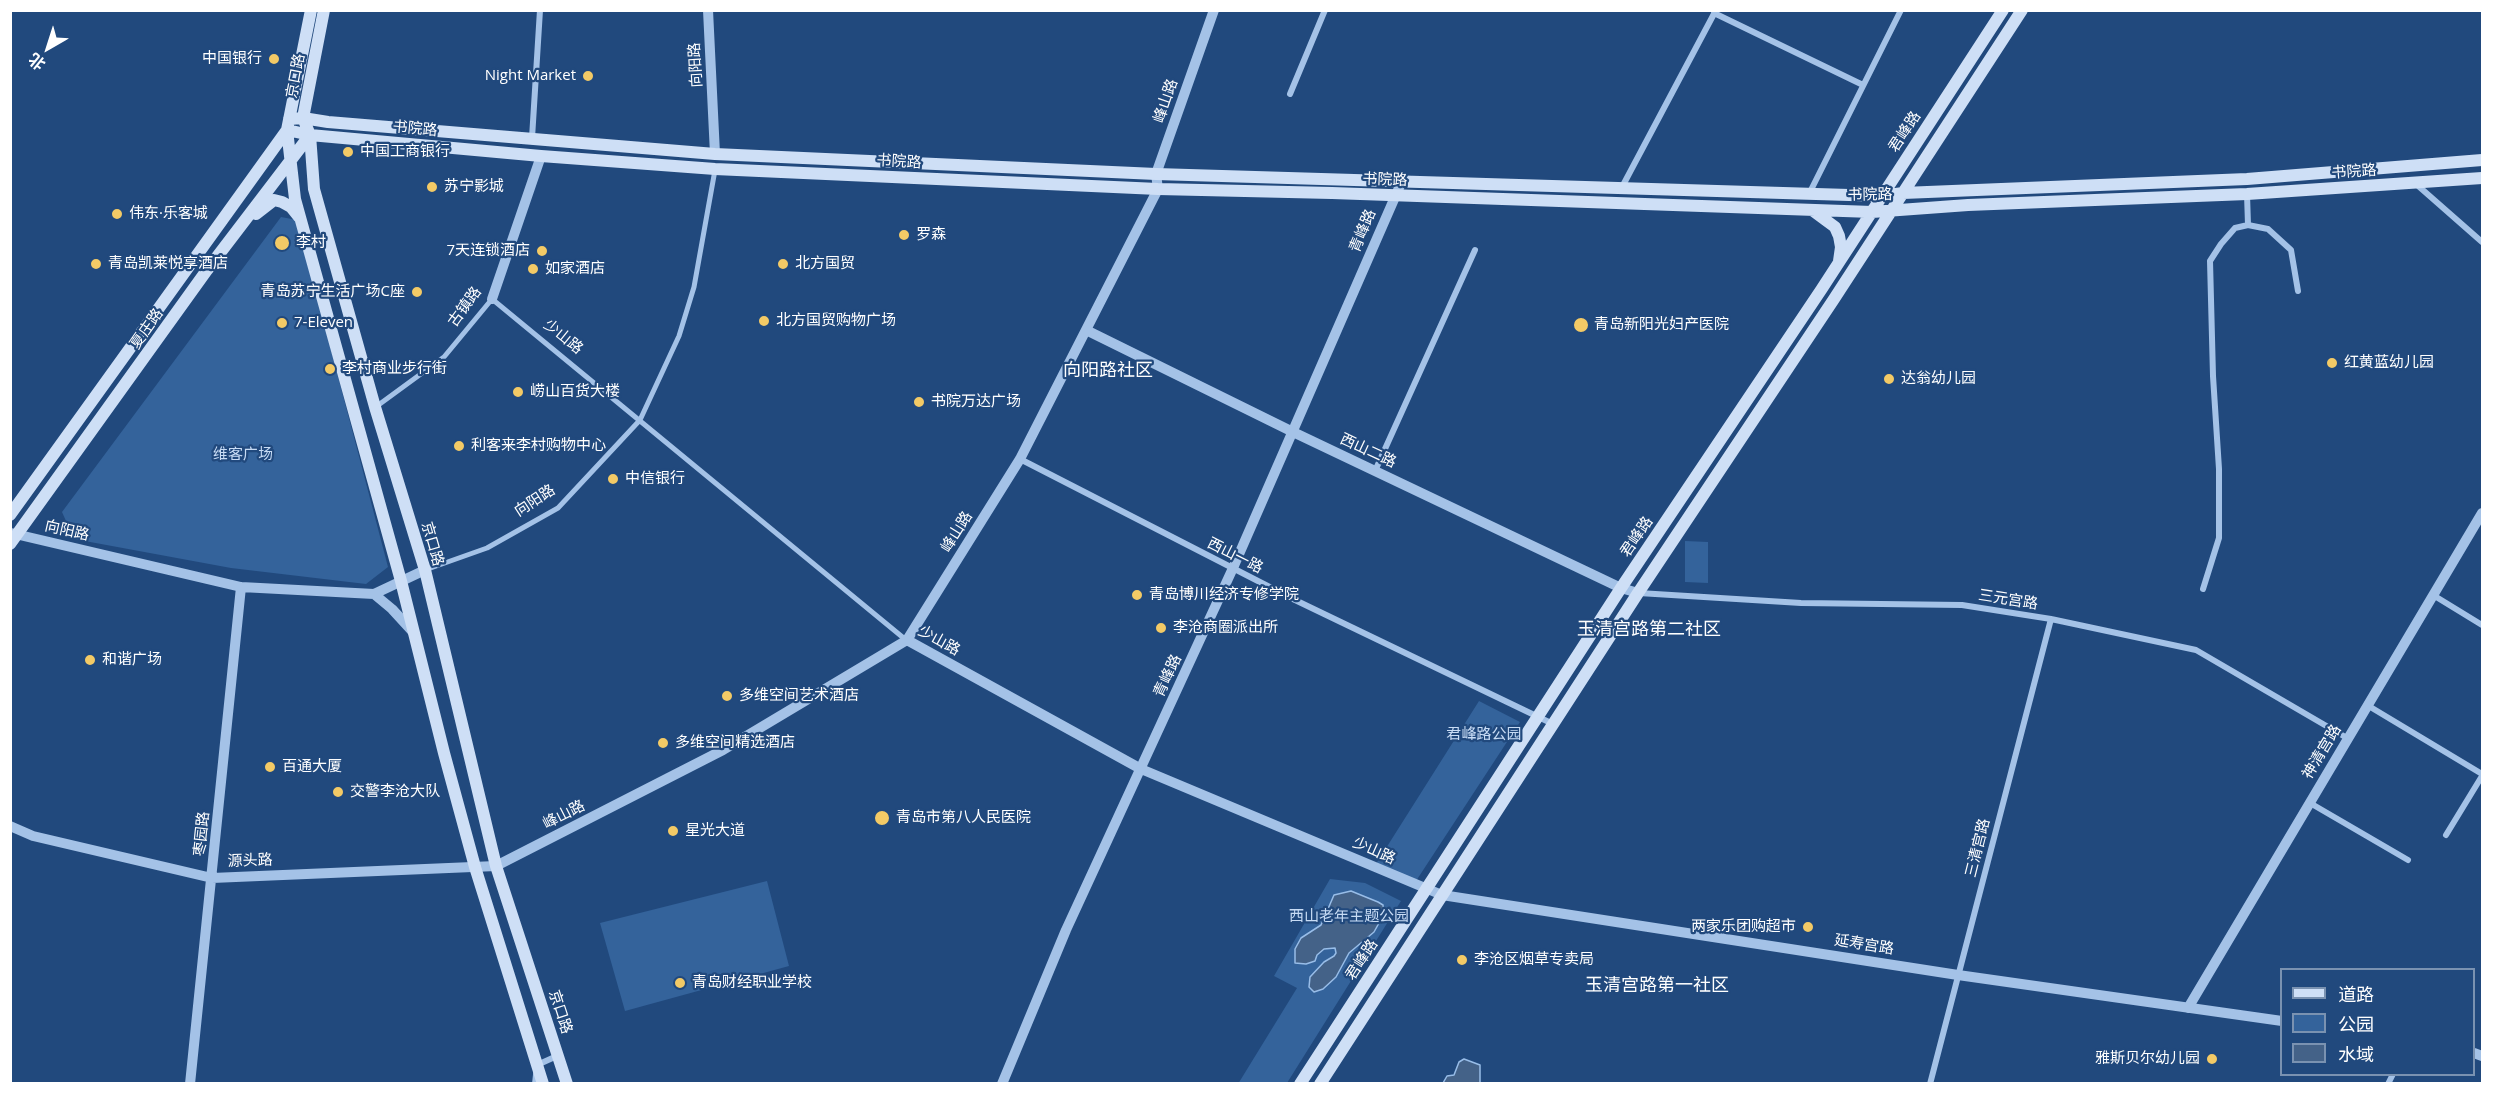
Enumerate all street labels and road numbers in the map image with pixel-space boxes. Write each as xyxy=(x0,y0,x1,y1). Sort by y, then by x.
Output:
street label: 向阳路 xyxy=(686,42,706,88)
street label: 京口路 xyxy=(283,52,309,100)
street label: 峰山路 xyxy=(1150,77,1182,125)
street label: 君峰路 xyxy=(1885,108,1925,156)
street label: 书院路 xyxy=(392,118,438,140)
street label: 书院路 xyxy=(876,152,922,172)
street label: 书院路 xyxy=(2331,161,2377,183)
street label: 书院路 xyxy=(1362,170,1408,190)
street label: 书院路 xyxy=(1847,186,1893,204)
street label: 青峰路 xyxy=(1346,207,1380,255)
street label: 古镇路 xyxy=(444,284,486,330)
street label: 夏庄路 xyxy=(127,305,167,353)
street label: 少山路 xyxy=(540,316,586,358)
street label: 西山二路 xyxy=(1337,430,1399,472)
street label: 向阳路 xyxy=(511,481,559,521)
street label: 峰山路 xyxy=(937,508,977,556)
street label: 君峰路 xyxy=(1617,513,1657,561)
street label: 向阳路 xyxy=(43,517,91,545)
street label: 京口路 xyxy=(417,520,447,568)
street label: 西山一路 xyxy=(1204,534,1266,578)
street label: 三元宫路 xyxy=(1977,586,2039,614)
street label: 少山路 xyxy=(915,622,963,660)
street label: 青峰路 xyxy=(1150,652,1186,700)
street label: 神清宫路 xyxy=(2299,722,2345,782)
street label: 峰山路 xyxy=(540,797,588,833)
street label: 枣园路 xyxy=(191,811,213,857)
street label: 三清宫路 xyxy=(1962,817,1994,879)
street label: 少山路 xyxy=(1350,834,1398,868)
street label: 源头路 xyxy=(227,851,273,871)
street label: 延寿宫路 xyxy=(1833,931,1895,959)
street label: 君峰路 xyxy=(1342,936,1382,984)
street label: 京口路 xyxy=(544,988,576,1036)

